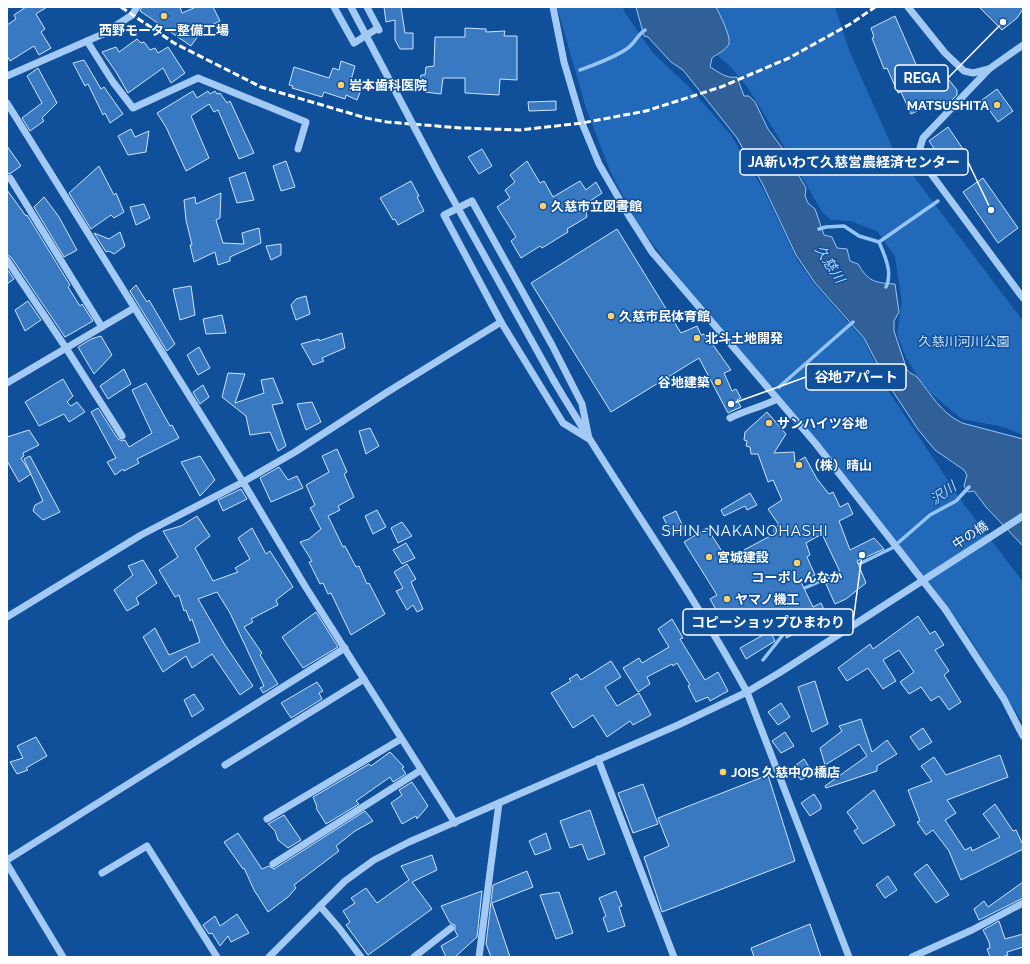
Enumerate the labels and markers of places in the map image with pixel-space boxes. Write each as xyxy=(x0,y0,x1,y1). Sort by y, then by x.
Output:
marker: 西野モーター整備工場 xyxy=(159,11,169,21)
place label: 西野モーター整備工場 xyxy=(99,23,229,38)
callout: REGA xyxy=(895,65,948,91)
place label: 岩本歯科医院 xyxy=(349,78,427,93)
marker: 岩本歯科医院 xyxy=(336,80,346,90)
place label: MATSUSHITA xyxy=(907,98,989,113)
marker: MATSUSHITA xyxy=(992,100,1002,110)
callout: JA新いわて久慈営農経済センター xyxy=(740,149,968,175)
place label: 久慈市立図書館 xyxy=(551,199,642,214)
marker: 久慈市立図書館 xyxy=(538,201,548,211)
place label: 久慈市民体育館 xyxy=(619,309,710,324)
marker: 久慈市民体育館 xyxy=(606,311,616,321)
place label: 北斗土地開発 xyxy=(705,331,783,346)
marker: 北斗土地開発 xyxy=(692,333,702,343)
callout: 谷地アパート xyxy=(806,364,906,390)
place label: 谷地建築 xyxy=(658,375,710,390)
marker: 谷地建築 xyxy=(713,377,723,387)
place label: サンハイツ谷地 xyxy=(777,416,868,431)
marker: サンハイツ谷地 xyxy=(764,418,774,428)
place label: （株）晴山 xyxy=(807,458,872,473)
marker: （株）晴山 xyxy=(794,460,804,470)
place label: 宮城建設 xyxy=(717,550,769,565)
marker: 宮城建設 xyxy=(704,552,714,562)
marker: コーポしんなか xyxy=(792,558,802,568)
place label: コーポしんなか xyxy=(751,570,843,585)
place label: ヤマノ機工 xyxy=(735,592,800,607)
marker: ヤマノ機工 xyxy=(722,594,732,604)
callout: コピーショップひまわり xyxy=(683,609,853,635)
place label: JOIS 久慈中の橋店 xyxy=(731,765,840,780)
marker: JOIS 久慈中の橋店 xyxy=(718,767,728,777)

